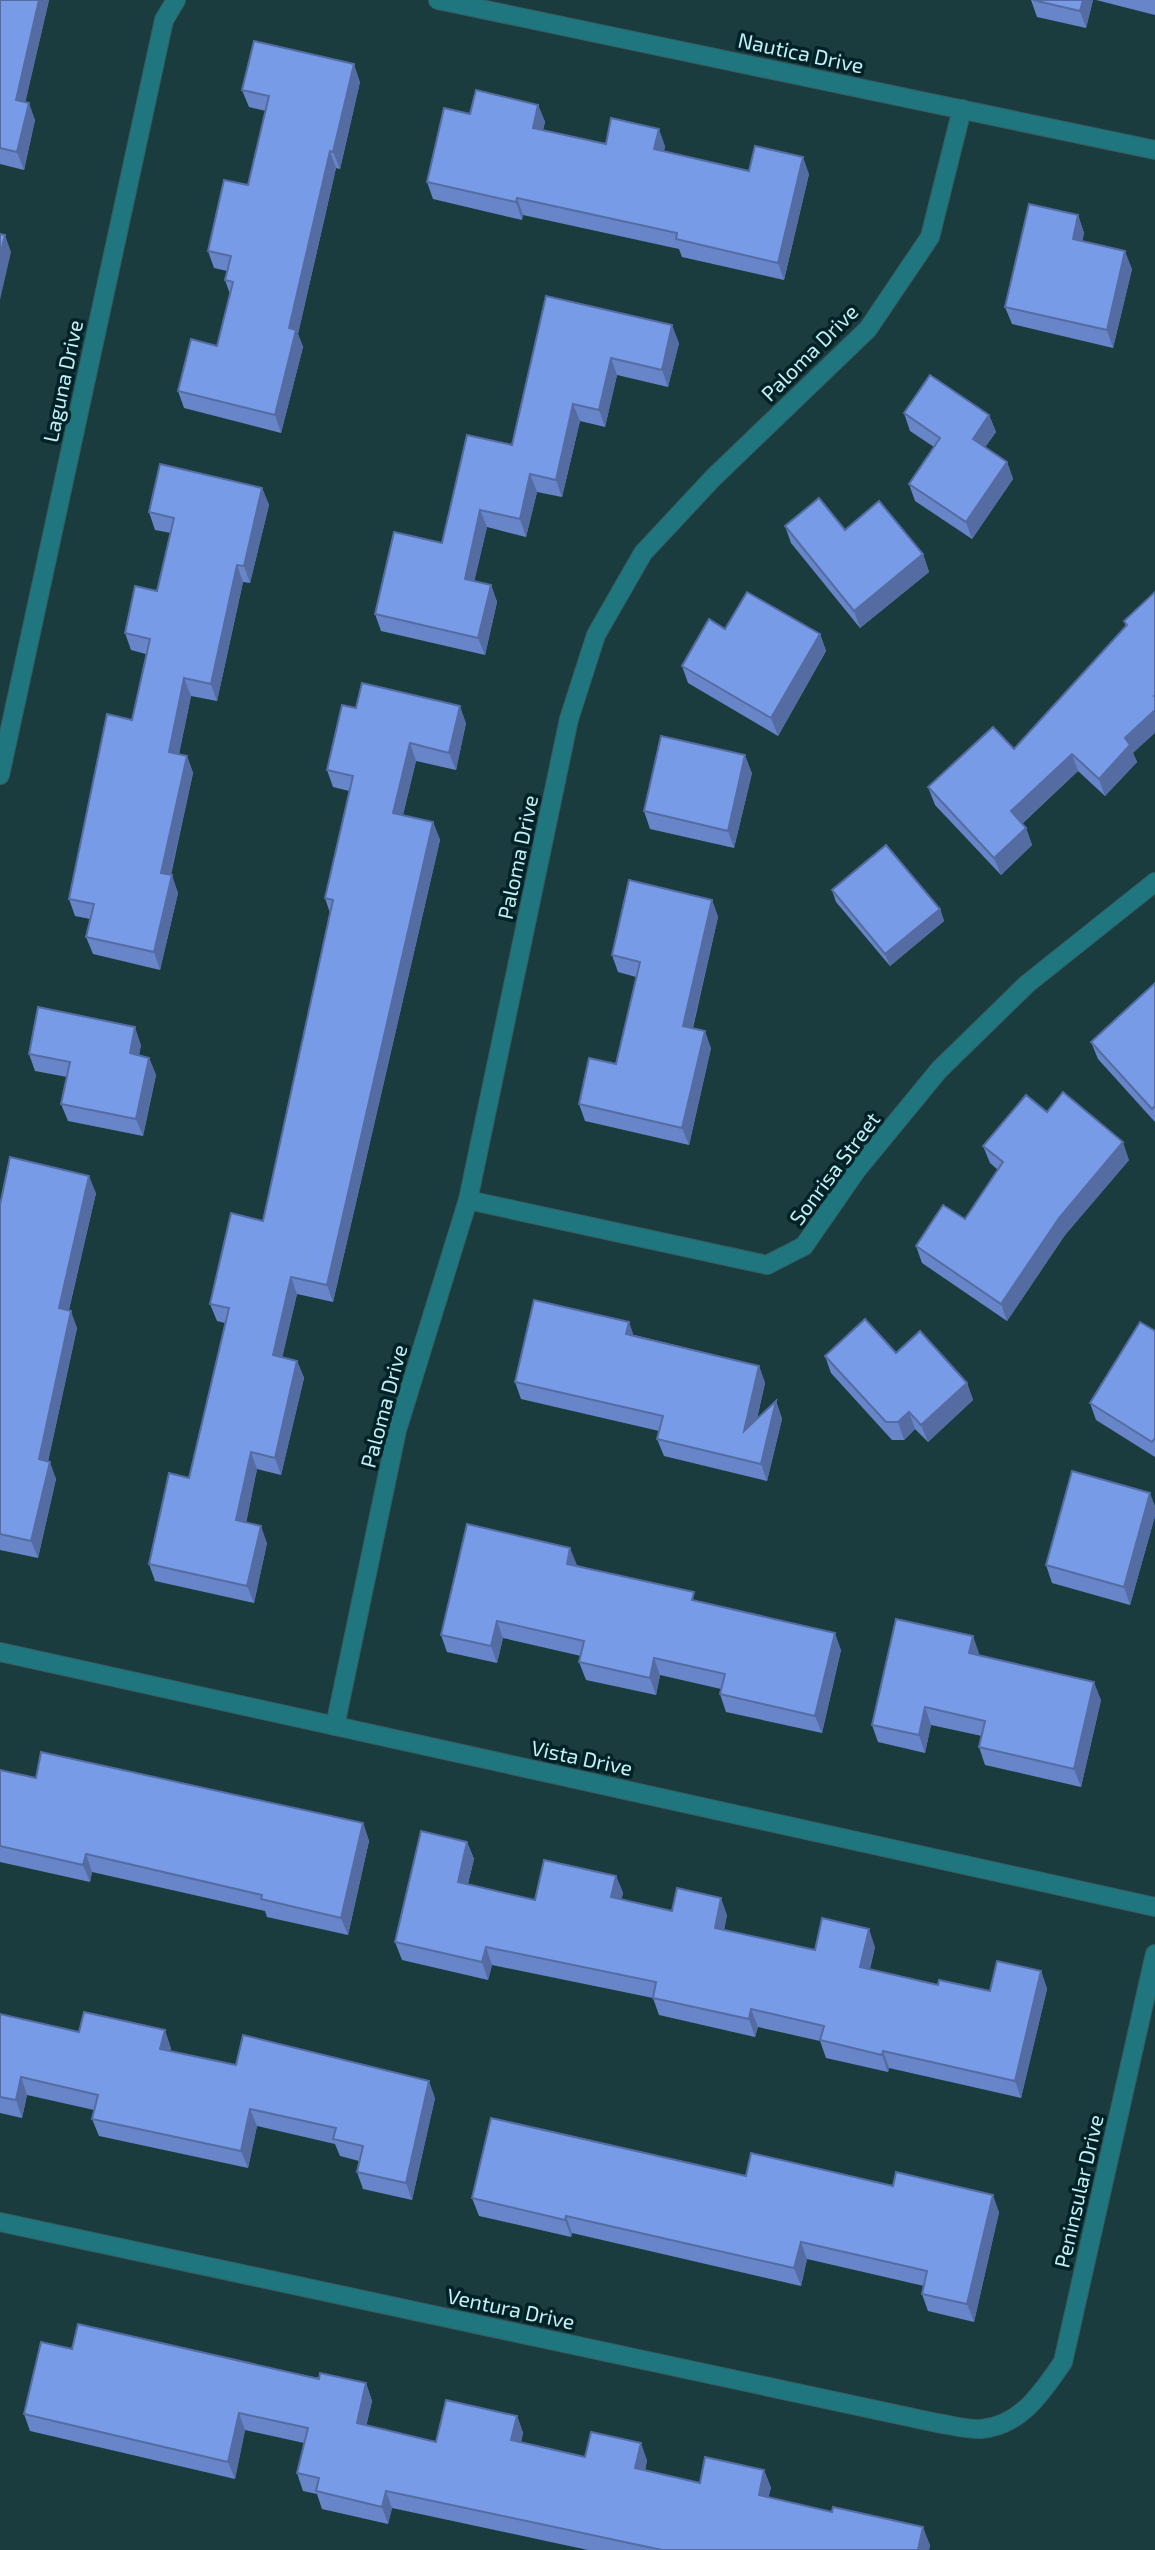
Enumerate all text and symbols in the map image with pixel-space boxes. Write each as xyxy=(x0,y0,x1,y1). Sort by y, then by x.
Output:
street label: Nautica Drive xyxy=(736,26,866,78)
street label: Paloma Drive xyxy=(755,298,863,406)
street label: Laguna Drive xyxy=(37,318,87,444)
street label: Paloma Drive xyxy=(492,793,542,921)
street label: Sonrisa Street xyxy=(783,1107,885,1229)
street label: Paloma Drive xyxy=(355,1342,411,1470)
street label: Vista Drive xyxy=(529,1734,635,1780)
street label: Peninsular Drive xyxy=(1048,2112,1108,2270)
street label: Ventura Drive xyxy=(445,2282,577,2334)

